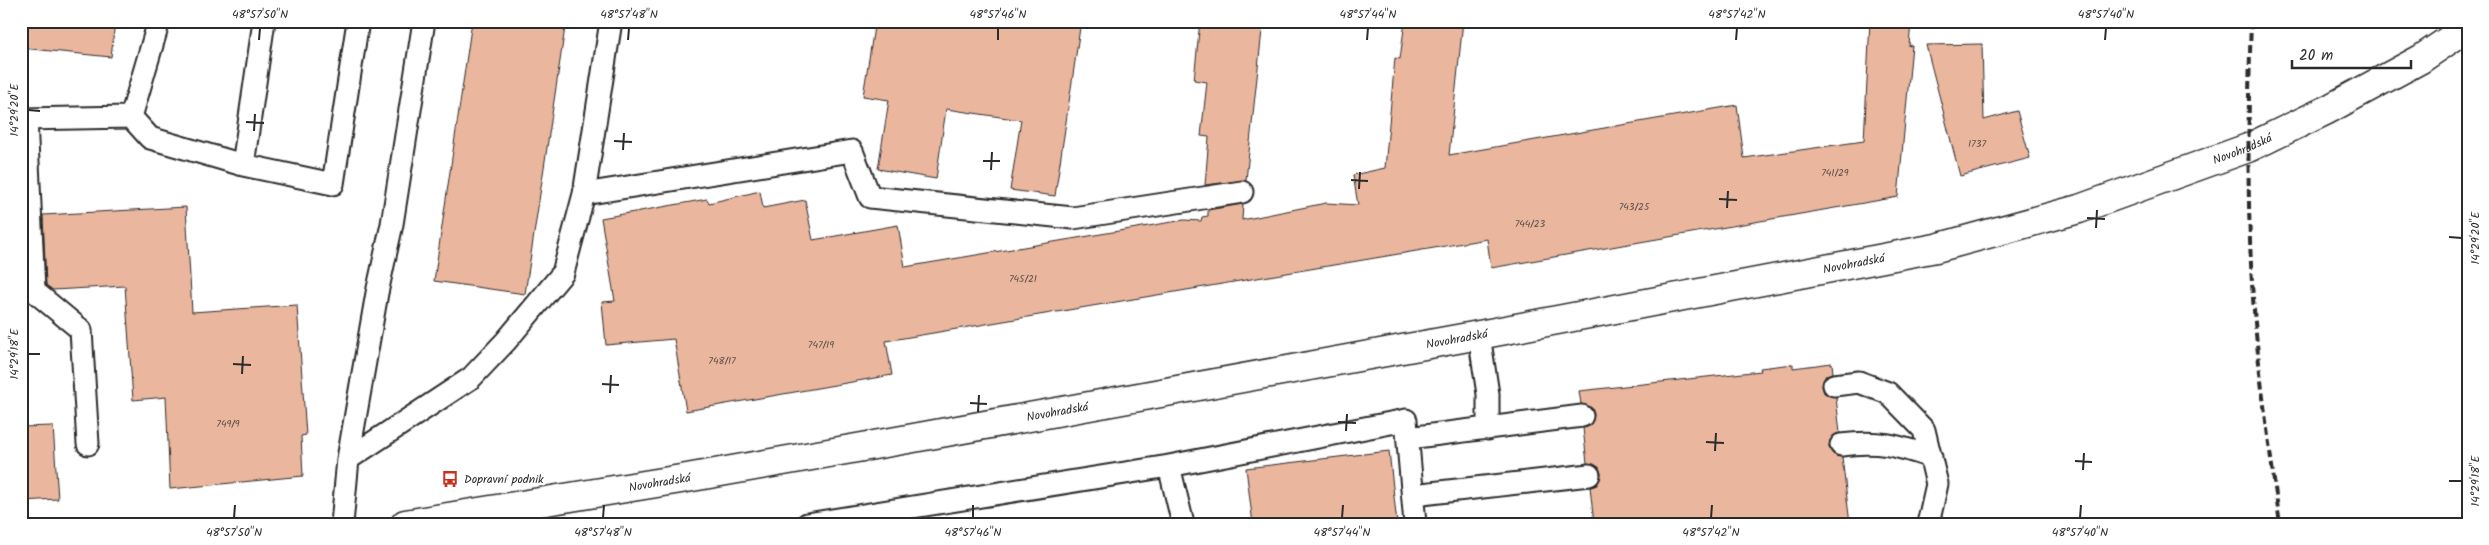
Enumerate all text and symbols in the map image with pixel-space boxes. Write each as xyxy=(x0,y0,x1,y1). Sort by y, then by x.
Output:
text: 48°57'50"N xyxy=(232,5,288,24)
text: 48°57'48"N xyxy=(600,5,658,24)
text: 48°57'46"N xyxy=(969,5,1027,24)
text: 48°57'44"N xyxy=(1340,5,1396,24)
text: 48°57'42"N xyxy=(1708,5,1766,24)
text: 48°57'40"N xyxy=(2078,5,2134,24)
scale bar xyxy=(2292,38,2410,70)
text: 20 m xyxy=(2299,44,2333,68)
text: 14°29'20"E xyxy=(5,83,24,136)
street label: Novohradská xyxy=(2210,128,2276,169)
house number: 1737 xyxy=(1968,136,1986,152)
house number: 741/29 xyxy=(1821,165,1849,181)
house number: 743/25 xyxy=(1619,199,1650,215)
text: 14°29'20"E xyxy=(2466,211,2485,264)
house number: 744/23 xyxy=(1515,216,1546,232)
street label: Novohradská xyxy=(1821,248,1888,279)
house number: 745/21 xyxy=(1009,271,1037,287)
street label: Novohradská xyxy=(1424,324,1491,354)
text: 14°29'18"E xyxy=(5,328,24,380)
house number: 747/19 xyxy=(808,337,834,353)
house number: 748/17 xyxy=(708,353,736,369)
street label: Novohradská xyxy=(1025,397,1091,427)
house number: 749/9 xyxy=(216,416,240,432)
text: 14°29'18"E xyxy=(2466,455,2485,507)
street label: Novohradská xyxy=(627,468,693,497)
bus stop icon: Dopravní podnik xyxy=(440,469,460,489)
place label: Dopravní podnik xyxy=(464,470,544,489)
text: 48°57'50"N xyxy=(206,523,262,542)
text: 48°57'48"N xyxy=(574,523,632,542)
text: 48°57'46"N xyxy=(944,523,1002,542)
text: 48°57'44"N xyxy=(1314,523,1370,542)
text: 48°57'42"N xyxy=(1682,523,1740,542)
text: 48°57'40"N xyxy=(2052,523,2108,542)

